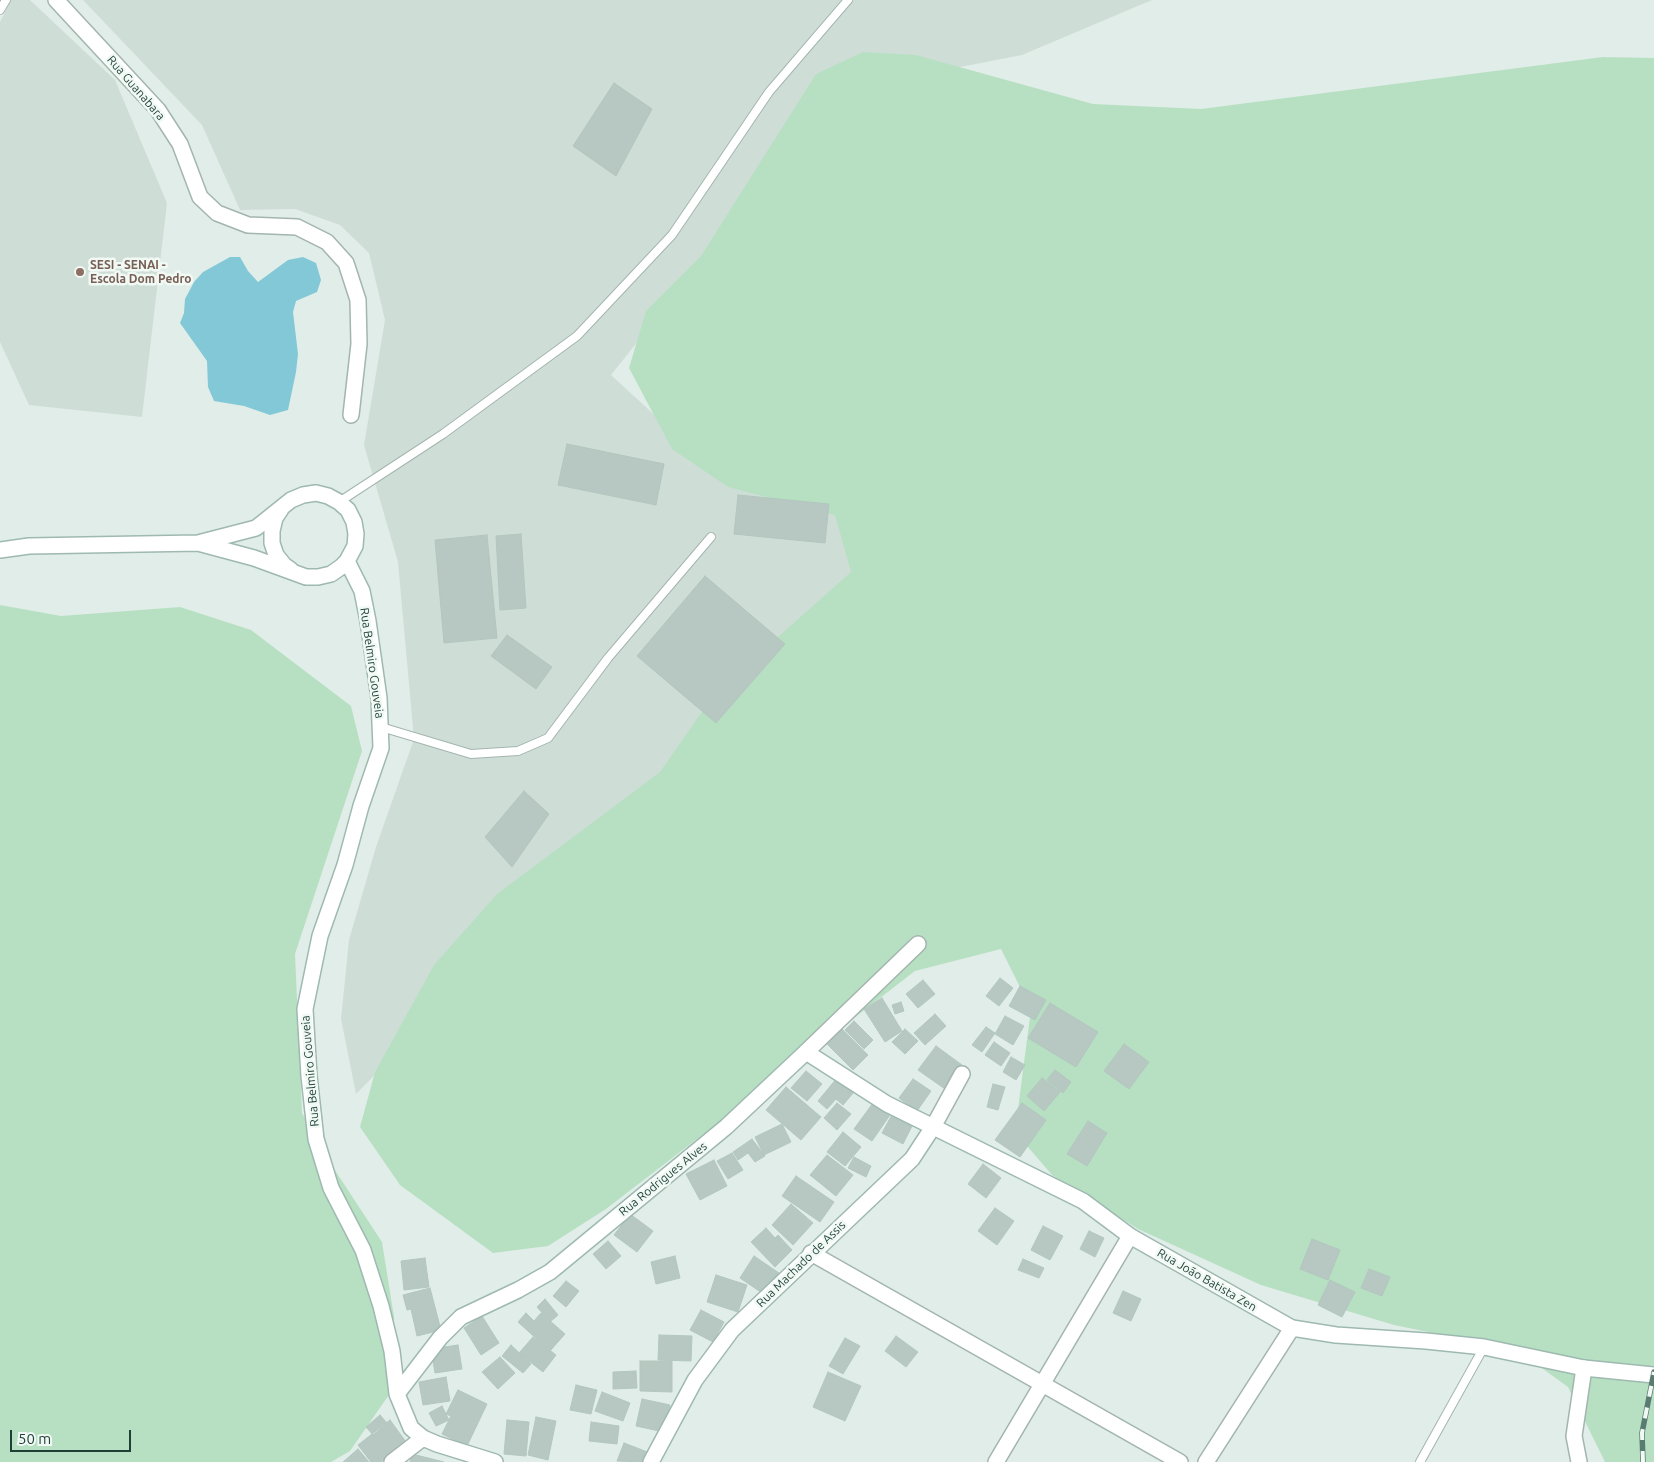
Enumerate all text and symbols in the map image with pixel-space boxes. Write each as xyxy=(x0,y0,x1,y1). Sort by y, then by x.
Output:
street label: Rua Guanabara xyxy=(104,53,168,123)
place label: SESI - SENAI - Escola Dom Pedro xyxy=(90,258,192,286)
marker: SESI - SENAI - Escola Dom Pedro xyxy=(74,266,86,278)
street label: Rua Belmiro Gouveia xyxy=(357,607,387,719)
street label: Rua Belmiro Gouveia xyxy=(298,1015,322,1127)
street label: Rua Rodrigues Alves xyxy=(616,1139,710,1219)
street label: Rua Machado de Assis xyxy=(754,1218,848,1310)
street label: Rua João Batista Zen xyxy=(1155,1246,1259,1314)
scale bar xyxy=(12,1420,134,1452)
text: 50 m xyxy=(18,1430,51,1447)

